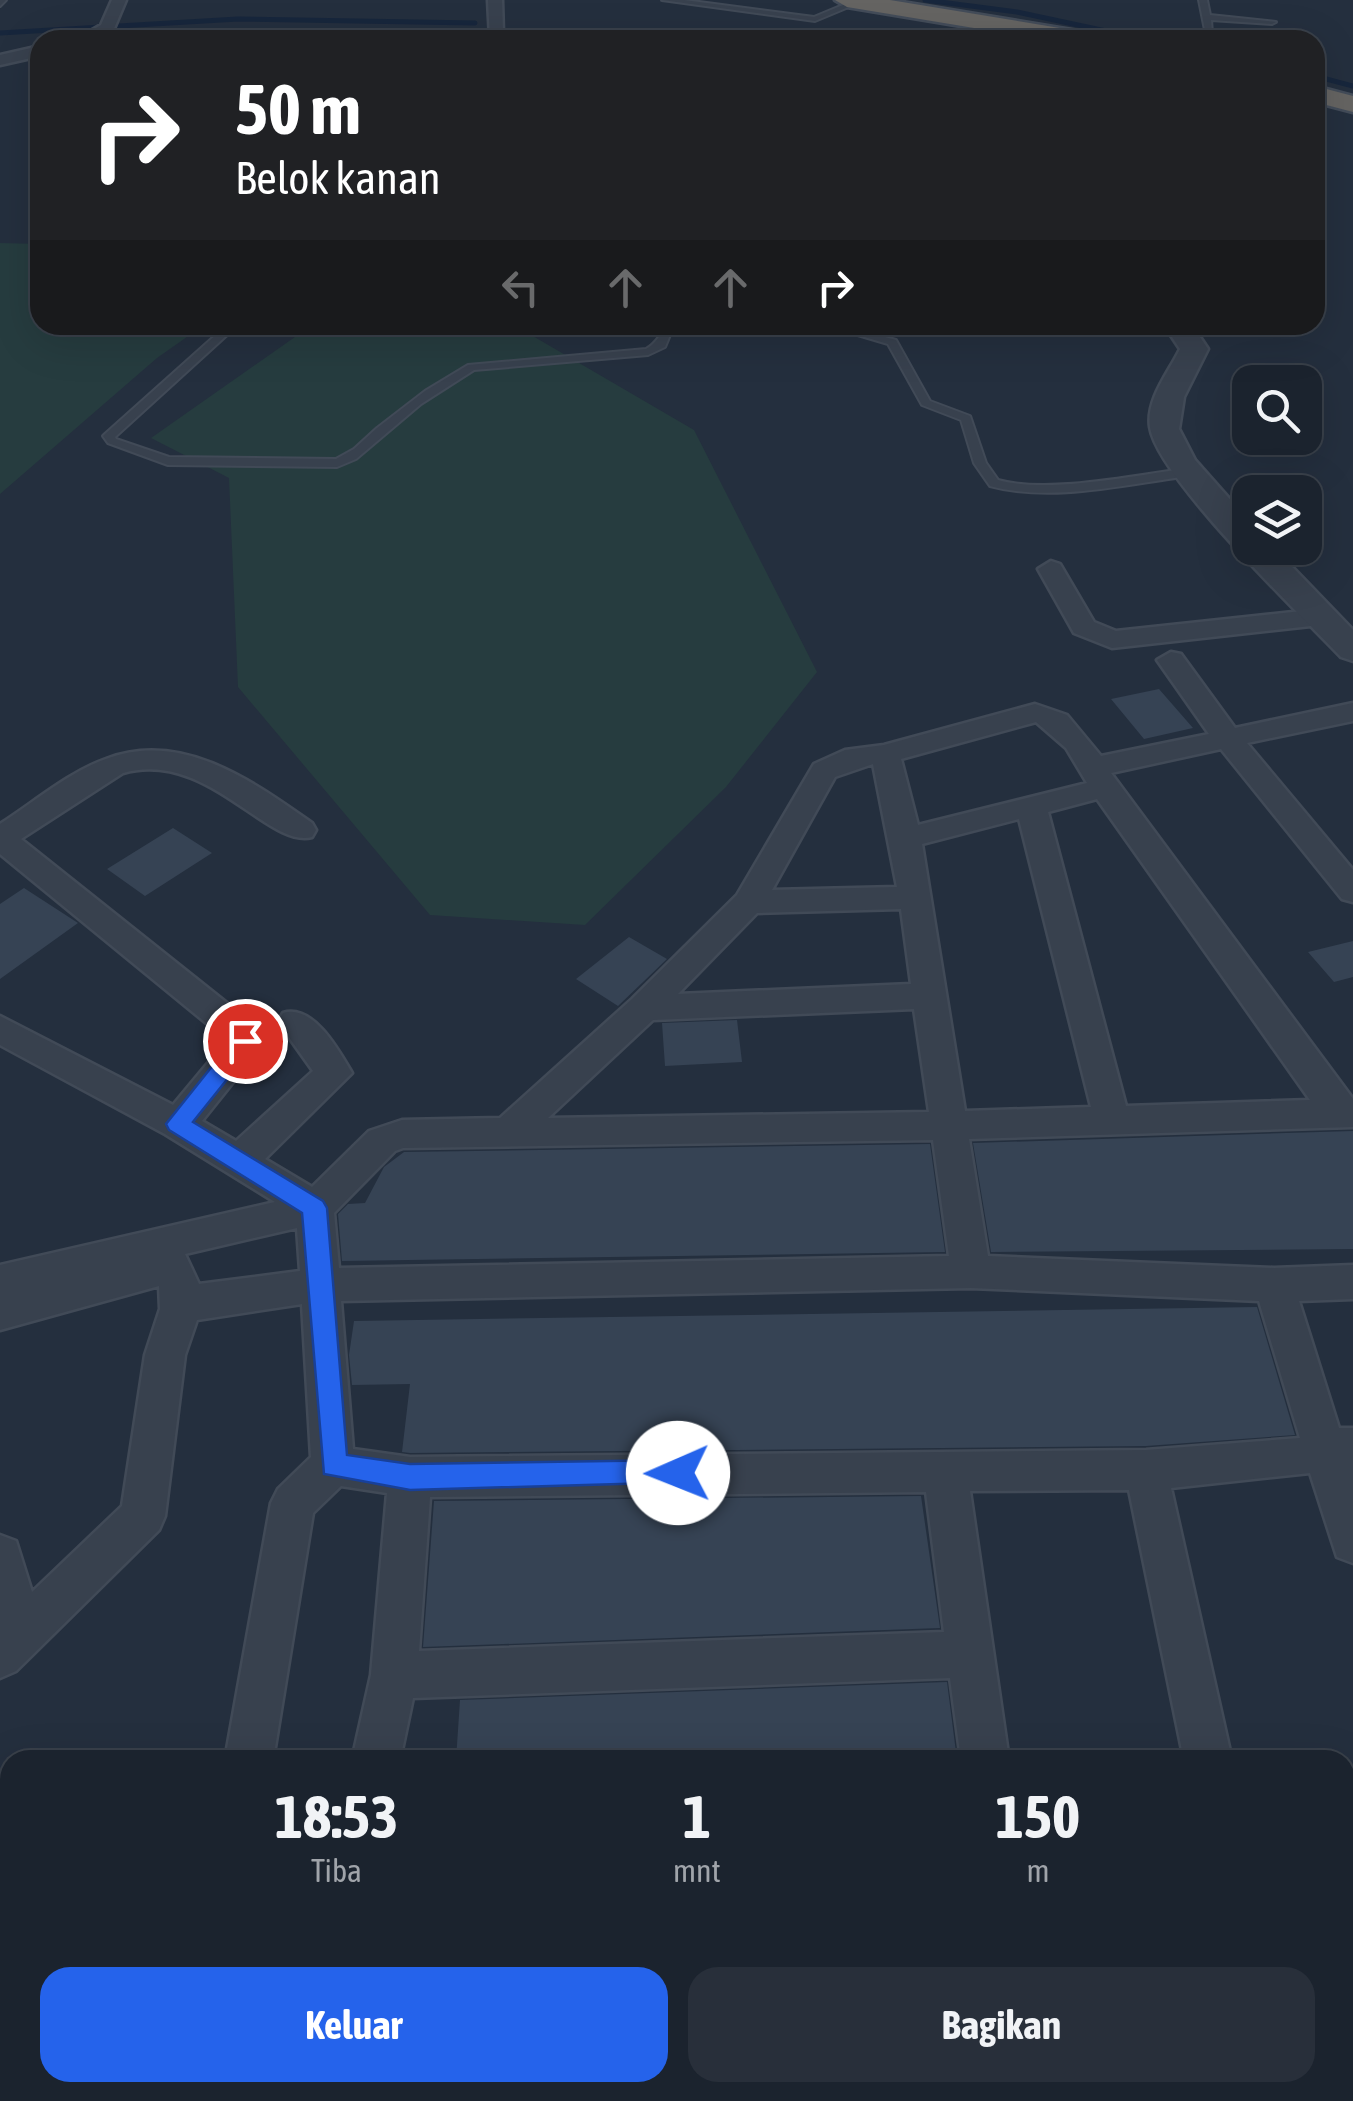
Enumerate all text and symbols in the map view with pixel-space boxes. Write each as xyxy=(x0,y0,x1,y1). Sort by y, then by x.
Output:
text: 50 m xyxy=(235,69,361,149)
icon: right xyxy=(70,70,200,200)
text: Belok kanan xyxy=(235,152,441,204)
icon: left xyxy=(493,260,548,315)
icon: ahead xyxy=(598,260,653,315)
icon: ahead xyxy=(703,260,758,315)
icon: right xyxy=(808,260,863,315)
map controls xyxy=(1232,365,1322,565)
button: search xyxy=(1232,365,1322,455)
button: layers xyxy=(1232,475,1322,565)
pin xyxy=(203,999,288,1084)
icon: arrive xyxy=(218,1014,273,1069)
position arrow xyxy=(626,1421,730,1525)
text: 18:53 xyxy=(275,1782,398,1851)
text: 1 xyxy=(683,1782,711,1851)
text: 150 xyxy=(996,1782,1080,1851)
text: Tiba xyxy=(311,1852,362,1889)
text: mnt xyxy=(673,1852,721,1889)
text: m xyxy=(1026,1852,1049,1889)
button: Keluar xyxy=(40,1967,668,2082)
button: Bagikan xyxy=(688,1967,1315,2082)

